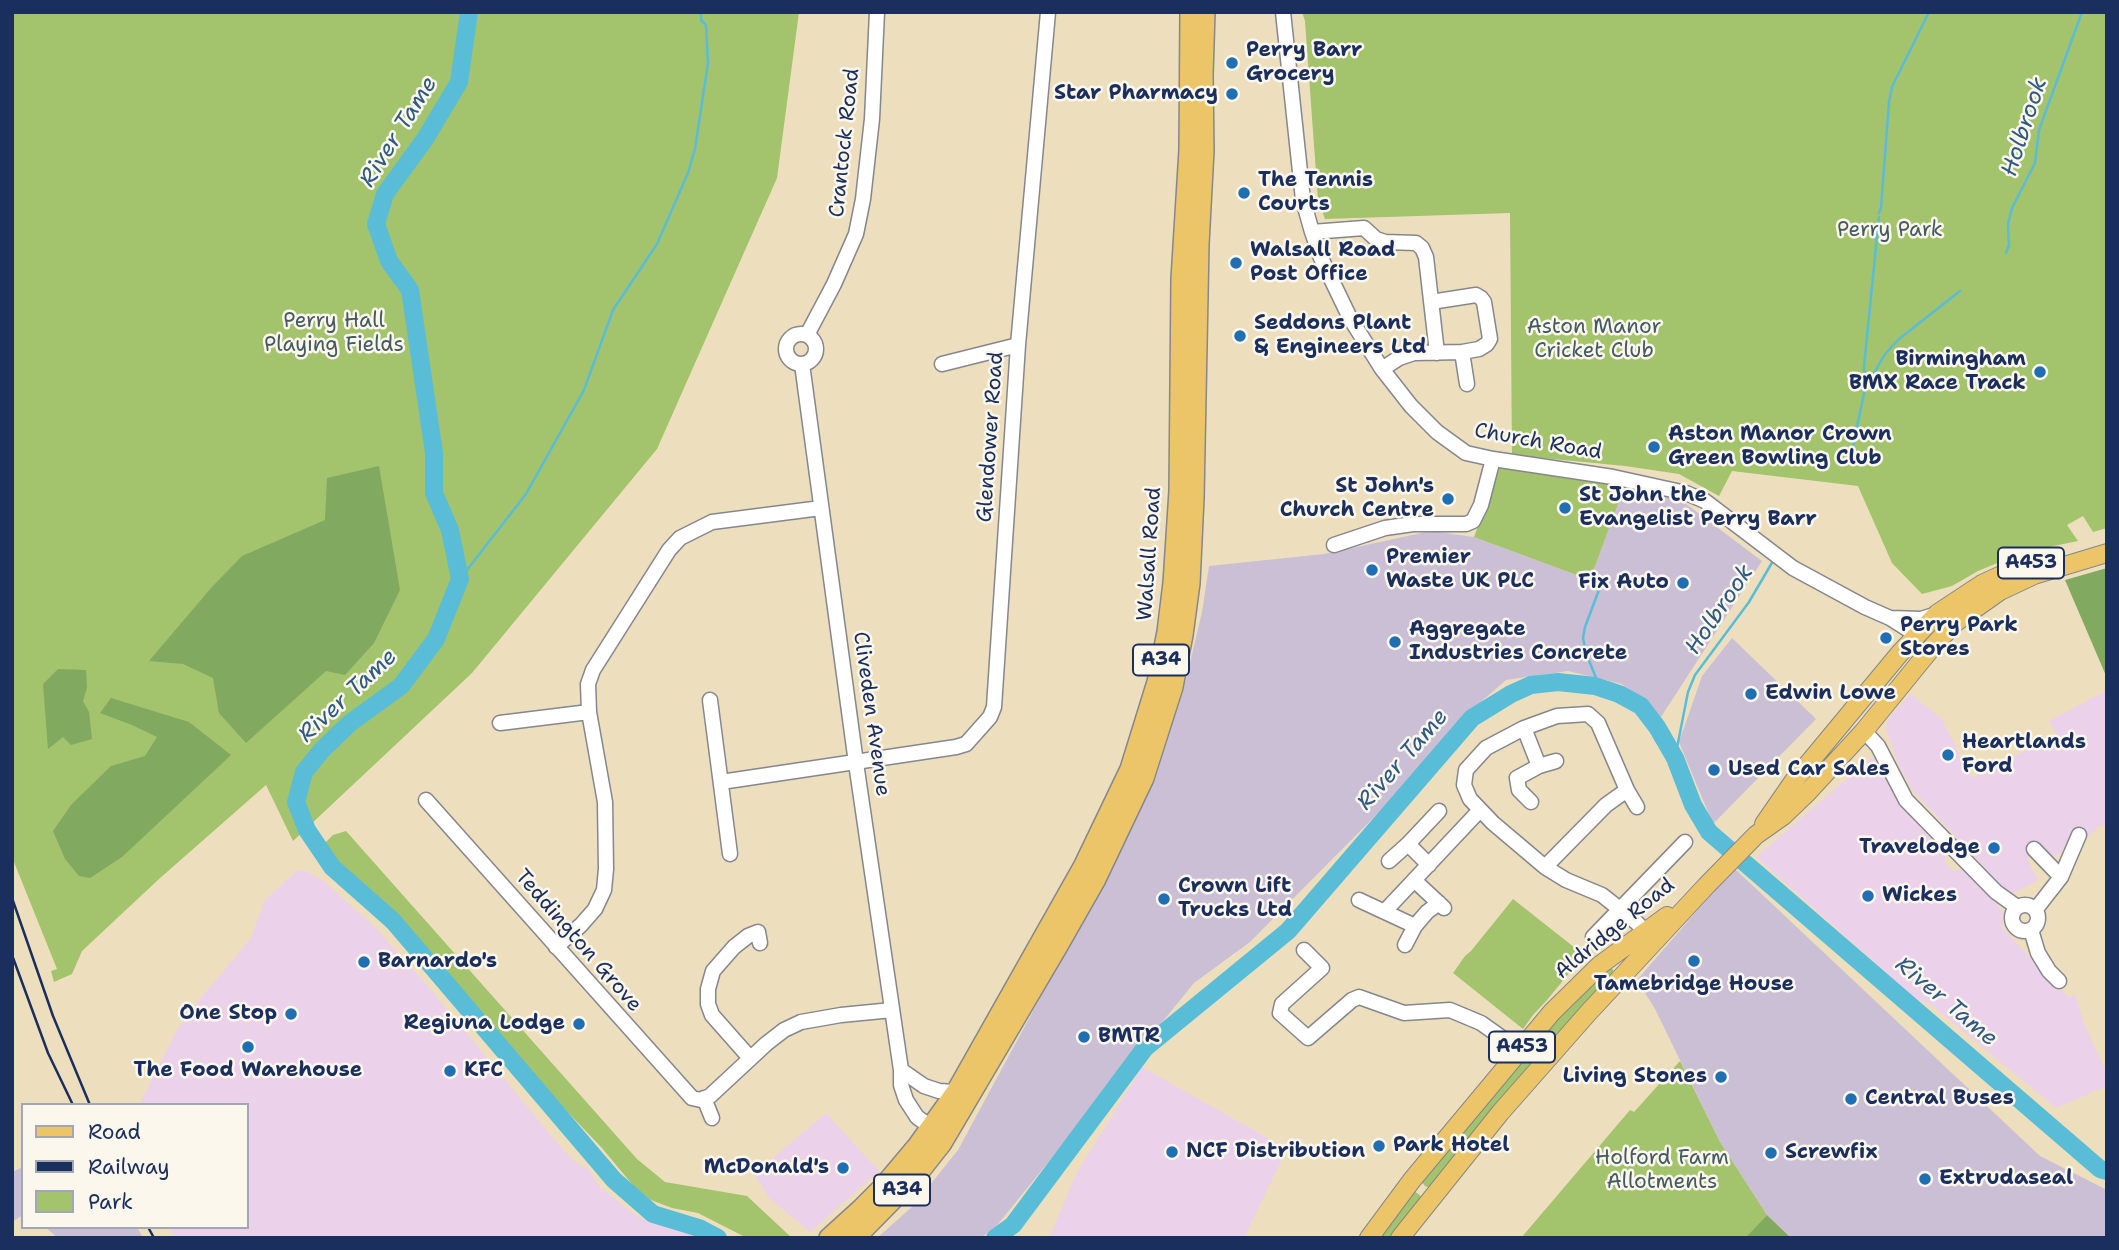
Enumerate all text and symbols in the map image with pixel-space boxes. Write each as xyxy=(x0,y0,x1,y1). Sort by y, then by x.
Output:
place label: Perry Barr Grocery xyxy=(1246,38,1362,88)
marker: Perry Barr Grocery xyxy=(1224,55,1240,71)
street label: Crantock Road xyxy=(825,67,865,219)
water label: River Tame xyxy=(354,72,444,192)
water label: Holbrook xyxy=(1996,74,2054,180)
place label: Star Pharmacy xyxy=(1054,81,1218,107)
marker: Star Pharmacy xyxy=(1224,86,1240,102)
place label: The Tennis Courts xyxy=(1258,168,1373,218)
marker: The Tennis Courts xyxy=(1236,185,1252,201)
park label: Perry Park xyxy=(1837,218,1943,244)
place label: Walsall Road Post Office xyxy=(1250,238,1396,288)
marker: Walsall Road Post Office xyxy=(1228,255,1244,271)
park label: Perry Hall Playing Fields xyxy=(264,309,404,359)
place label: Seddons Plant & Engineers Ltd xyxy=(1254,311,1426,361)
park label: Aston Manor Cricket Club xyxy=(1527,315,1661,365)
marker: Seddons Plant & Engineers Ltd xyxy=(1232,328,1248,344)
place label: Birmingham BMX Race Track xyxy=(1849,347,2026,397)
street label: Glendower Road xyxy=(972,351,1010,523)
marker: Birmingham BMX Race Track xyxy=(2032,364,2048,380)
street label: Church Road xyxy=(1472,418,1604,466)
place label: Aston Manor Crown Green Bowling Club xyxy=(1668,422,1892,472)
marker: Aston Manor Crown Green Bowling Club xyxy=(1646,439,1662,455)
place label: St John's Church Centre xyxy=(1280,474,1434,524)
place label: St John the Evangelist Perry Barr xyxy=(1579,483,1817,533)
street label: Walsall Road xyxy=(1133,486,1167,622)
marker: St John's Church Centre xyxy=(1440,491,1456,507)
marker: St John the Evangelist Perry Barr xyxy=(1557,500,1573,516)
place label: Premier Waste UK PLC xyxy=(1386,545,1534,595)
road number: A453 xyxy=(1998,548,2064,578)
water label: Holbrook xyxy=(1680,560,1760,660)
marker: Premier Waste UK PLC xyxy=(1364,562,1380,578)
place label: Fix Auto xyxy=(1578,570,1669,596)
marker: Fix Auto xyxy=(1675,575,1691,591)
place label: Perry Park Stores xyxy=(1900,613,2018,663)
place label: Aggregate Industries Concrete xyxy=(1409,617,1627,667)
street label: Cliveden Avenue xyxy=(847,630,895,798)
marker: Perry Park Stores xyxy=(1878,630,1894,646)
marker: Aggregate Industries Concrete xyxy=(1387,634,1403,650)
water label: River Tame xyxy=(293,643,403,749)
road number: A34 xyxy=(1133,645,1189,676)
place label: Edwin Lowe xyxy=(1765,681,1896,707)
marker: Edwin Lowe xyxy=(1743,686,1759,702)
water label: River Tame xyxy=(1352,704,1454,816)
place label: Heartlands Ford xyxy=(1962,730,2086,780)
marker: Heartlands Ford xyxy=(1940,747,1956,763)
place label: Used Car Sales xyxy=(1728,757,1890,783)
marker: Used Car Sales xyxy=(1706,762,1722,778)
place label: Travelodge xyxy=(1859,835,1980,861)
marker: Travelodge xyxy=(1986,840,2002,856)
street label: Teddington Grove xyxy=(509,865,647,1017)
street label: Aldridge Road xyxy=(1550,873,1680,985)
place label: Crown Lift Trucks Ltd xyxy=(1178,874,1292,924)
place label: Wickes xyxy=(1882,883,1957,909)
marker: Wickes xyxy=(1860,888,1876,904)
marker: Crown Lift Trucks Ltd xyxy=(1156,891,1172,907)
place label: Barnardo's xyxy=(378,949,497,975)
water label: River Tame xyxy=(1889,951,2003,1053)
marker: Tamebridge House xyxy=(1686,953,1702,969)
marker: Barnardo's xyxy=(356,954,372,970)
place label: Tamebridge House xyxy=(1594,972,1794,998)
place label: One Stop xyxy=(179,1001,277,1027)
marker: One Stop xyxy=(283,1006,299,1022)
place label: Regiuna Lodge xyxy=(404,1011,565,1037)
marker: Regiuna Lodge xyxy=(571,1016,587,1032)
place label: BMTR xyxy=(1098,1024,1160,1050)
marker: BMTR xyxy=(1076,1029,1092,1045)
road number: A453 xyxy=(1489,1032,1555,1063)
marker: The Food Warehouse xyxy=(240,1039,256,1055)
place label: The Food Warehouse xyxy=(134,1058,362,1084)
place label: KFC xyxy=(464,1058,503,1084)
marker: KFC xyxy=(442,1063,458,1079)
place label: Living Stones xyxy=(1563,1064,1707,1090)
marker: Living Stones xyxy=(1713,1069,1729,1085)
place label: Central Buses xyxy=(1865,1086,2014,1112)
marker: Central Buses xyxy=(1843,1091,1859,1107)
legend xyxy=(21,1103,248,1229)
text: Road xyxy=(88,1118,141,1146)
place label: Park Hotel xyxy=(1393,1133,1510,1159)
marker: Park Hotel xyxy=(1371,1138,1387,1154)
place label: NCF Distribution xyxy=(1186,1139,1365,1165)
place label: Screwfix xyxy=(1785,1140,1877,1166)
marker: NCF Distribution xyxy=(1164,1144,1180,1160)
marker: Screwfix xyxy=(1763,1145,1779,1161)
park label: Holford Farm Allotments xyxy=(1595,1146,1729,1196)
text: Railway xyxy=(88,1153,170,1181)
place label: McDonald's xyxy=(704,1155,829,1181)
marker: McDonald's xyxy=(835,1160,851,1176)
place label: Extrudaseal xyxy=(1939,1166,2073,1192)
marker: Extrudaseal xyxy=(1917,1171,1933,1187)
road number: A34 xyxy=(874,1174,930,1206)
text: Park xyxy=(88,1188,133,1216)

